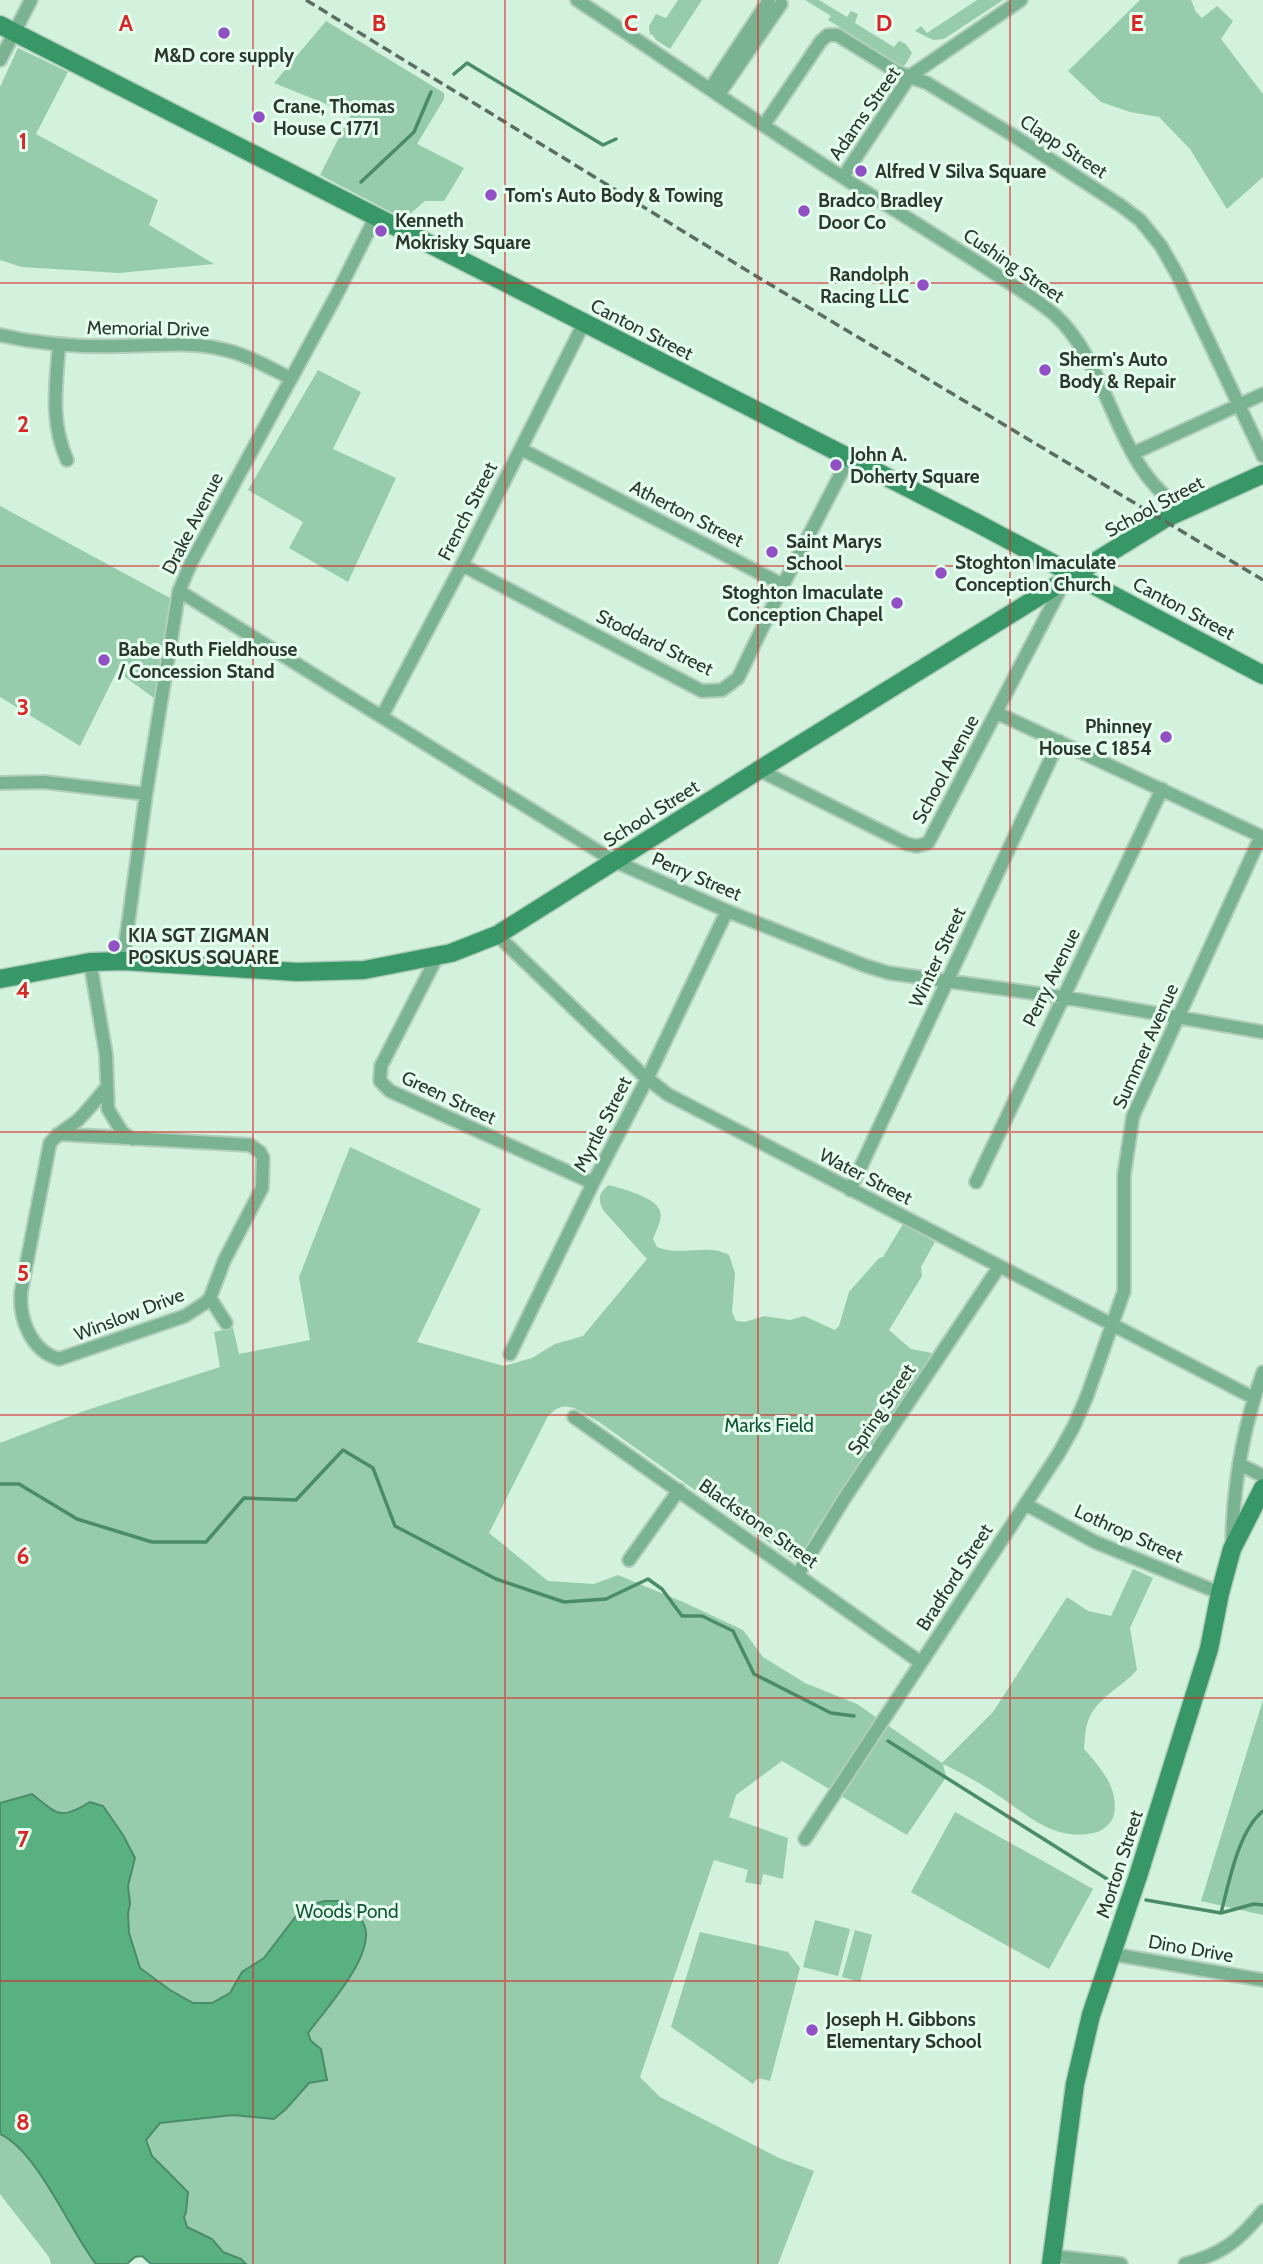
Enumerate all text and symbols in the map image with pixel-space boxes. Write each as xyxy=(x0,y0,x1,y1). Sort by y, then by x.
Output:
text: A xyxy=(119,9,134,37)
text: B xyxy=(372,9,386,37)
text: C xyxy=(624,9,638,37)
text: D xyxy=(876,9,892,37)
text: E xyxy=(1130,9,1144,37)
marker: M&D core supply xyxy=(216,25,232,41)
place label: M&D core supply xyxy=(154,44,295,67)
street label: Adams Street xyxy=(824,62,905,164)
place label: Crane, Thomas House C 1771 xyxy=(273,95,395,140)
marker: Crane, Thomas House C 1771 xyxy=(251,109,267,125)
street label: Clapp Street xyxy=(1016,110,1112,184)
text: 1 xyxy=(19,127,27,155)
place label: Alfred V Silva Square xyxy=(875,160,1047,183)
marker: Alfred V Silva Square xyxy=(853,163,869,179)
place label: Tom's Auto Body & Towing xyxy=(505,184,723,207)
marker: Tom's Auto Body & Towing xyxy=(483,187,499,203)
place label: Bradco Bradley Door Co xyxy=(818,189,944,234)
marker: Bradco Bradley Door Co xyxy=(796,203,812,219)
place label: Kenneth Mokrisky Square xyxy=(395,209,531,254)
marker: Kenneth Mokrisky Square xyxy=(373,223,389,239)
street label: Cushing Street xyxy=(959,223,1069,308)
place label: Randolph Racing LLC xyxy=(820,263,909,308)
marker: Randolph Racing LLC xyxy=(915,277,931,293)
street label: Canton Street xyxy=(587,294,697,365)
street label: Memorial Drive xyxy=(87,316,210,341)
place label: Sherm's Auto Body & Repair xyxy=(1059,348,1176,393)
marker: Sherm's Auto Body & Repair xyxy=(1037,362,1053,378)
text: 2 xyxy=(17,410,29,438)
place label: John A. Doherty Square xyxy=(849,443,980,488)
marker: John A. Doherty Square xyxy=(828,457,844,473)
street label: French Street xyxy=(433,458,502,564)
street label: Drake Avenue xyxy=(157,468,228,578)
street label: School Street xyxy=(1101,471,1208,542)
street label: Atherton Street xyxy=(626,475,748,552)
place label: Saint Marys School xyxy=(786,530,882,575)
marker: Saint Marys School xyxy=(764,544,780,560)
place label: Stoghton Imaculate Conception Church xyxy=(955,551,1116,596)
marker: Stoghton Imaculate Conception Church xyxy=(933,565,949,581)
street label: Canton Street xyxy=(1129,572,1239,645)
place label: Stoghton Imaculate Conception Chapel xyxy=(722,581,883,626)
marker: Stoghton Imaculate Conception Chapel xyxy=(889,595,905,611)
street label: Stoddard Street xyxy=(593,604,718,681)
place label: Babe Ruth Fieldhouse / Concession Stand xyxy=(117,638,297,683)
marker: Babe Ruth Fieldhouse / Concession Stand xyxy=(96,652,112,668)
text: 3 xyxy=(17,693,29,721)
street label: School Avenue xyxy=(907,711,984,828)
place label: Phinney House C 1854 xyxy=(1039,715,1153,760)
marker: Phinney House C 1854 xyxy=(1158,729,1174,745)
street label: School Street xyxy=(599,775,704,852)
street label: Perry Street xyxy=(649,847,746,906)
street label: Winter Street xyxy=(904,903,971,1011)
place label: KIA SGT ZIGMAN POSKUS SQUARE xyxy=(128,924,279,969)
street label: Perry Avenue xyxy=(1018,924,1085,1030)
marker: KIA SGT ZIGMAN POSKUS SQUARE xyxy=(106,938,122,954)
text: 4 xyxy=(16,976,30,1004)
street label: Summer Avenue xyxy=(1108,980,1183,1112)
street label: Green Street xyxy=(398,1066,500,1130)
street label: Myrtle Street xyxy=(569,1072,637,1176)
street label: Water Street xyxy=(815,1143,917,1210)
text: 5 xyxy=(17,1259,29,1287)
street label: Winslow Drive xyxy=(71,1283,188,1346)
street label: Spring Street xyxy=(843,1359,921,1459)
park label: Marks Field xyxy=(724,1414,814,1437)
street label: Blackstone Street xyxy=(695,1474,823,1573)
street label: Lothrop Street xyxy=(1071,1499,1187,1568)
street label: Bradford Street xyxy=(911,1519,998,1635)
text: 6 xyxy=(17,1542,29,1570)
street label: Morton Street xyxy=(1091,1807,1148,1921)
text: 7 xyxy=(17,1825,29,1853)
park label: Woods Pond xyxy=(295,1900,399,1923)
street label: Dino Drive xyxy=(1147,1930,1235,1967)
place label: Joseph H. Gibbons Elementary School xyxy=(825,2008,982,2053)
marker: Joseph H. Gibbons Elementary School xyxy=(804,2022,820,2038)
text: 8 xyxy=(16,2108,30,2136)

